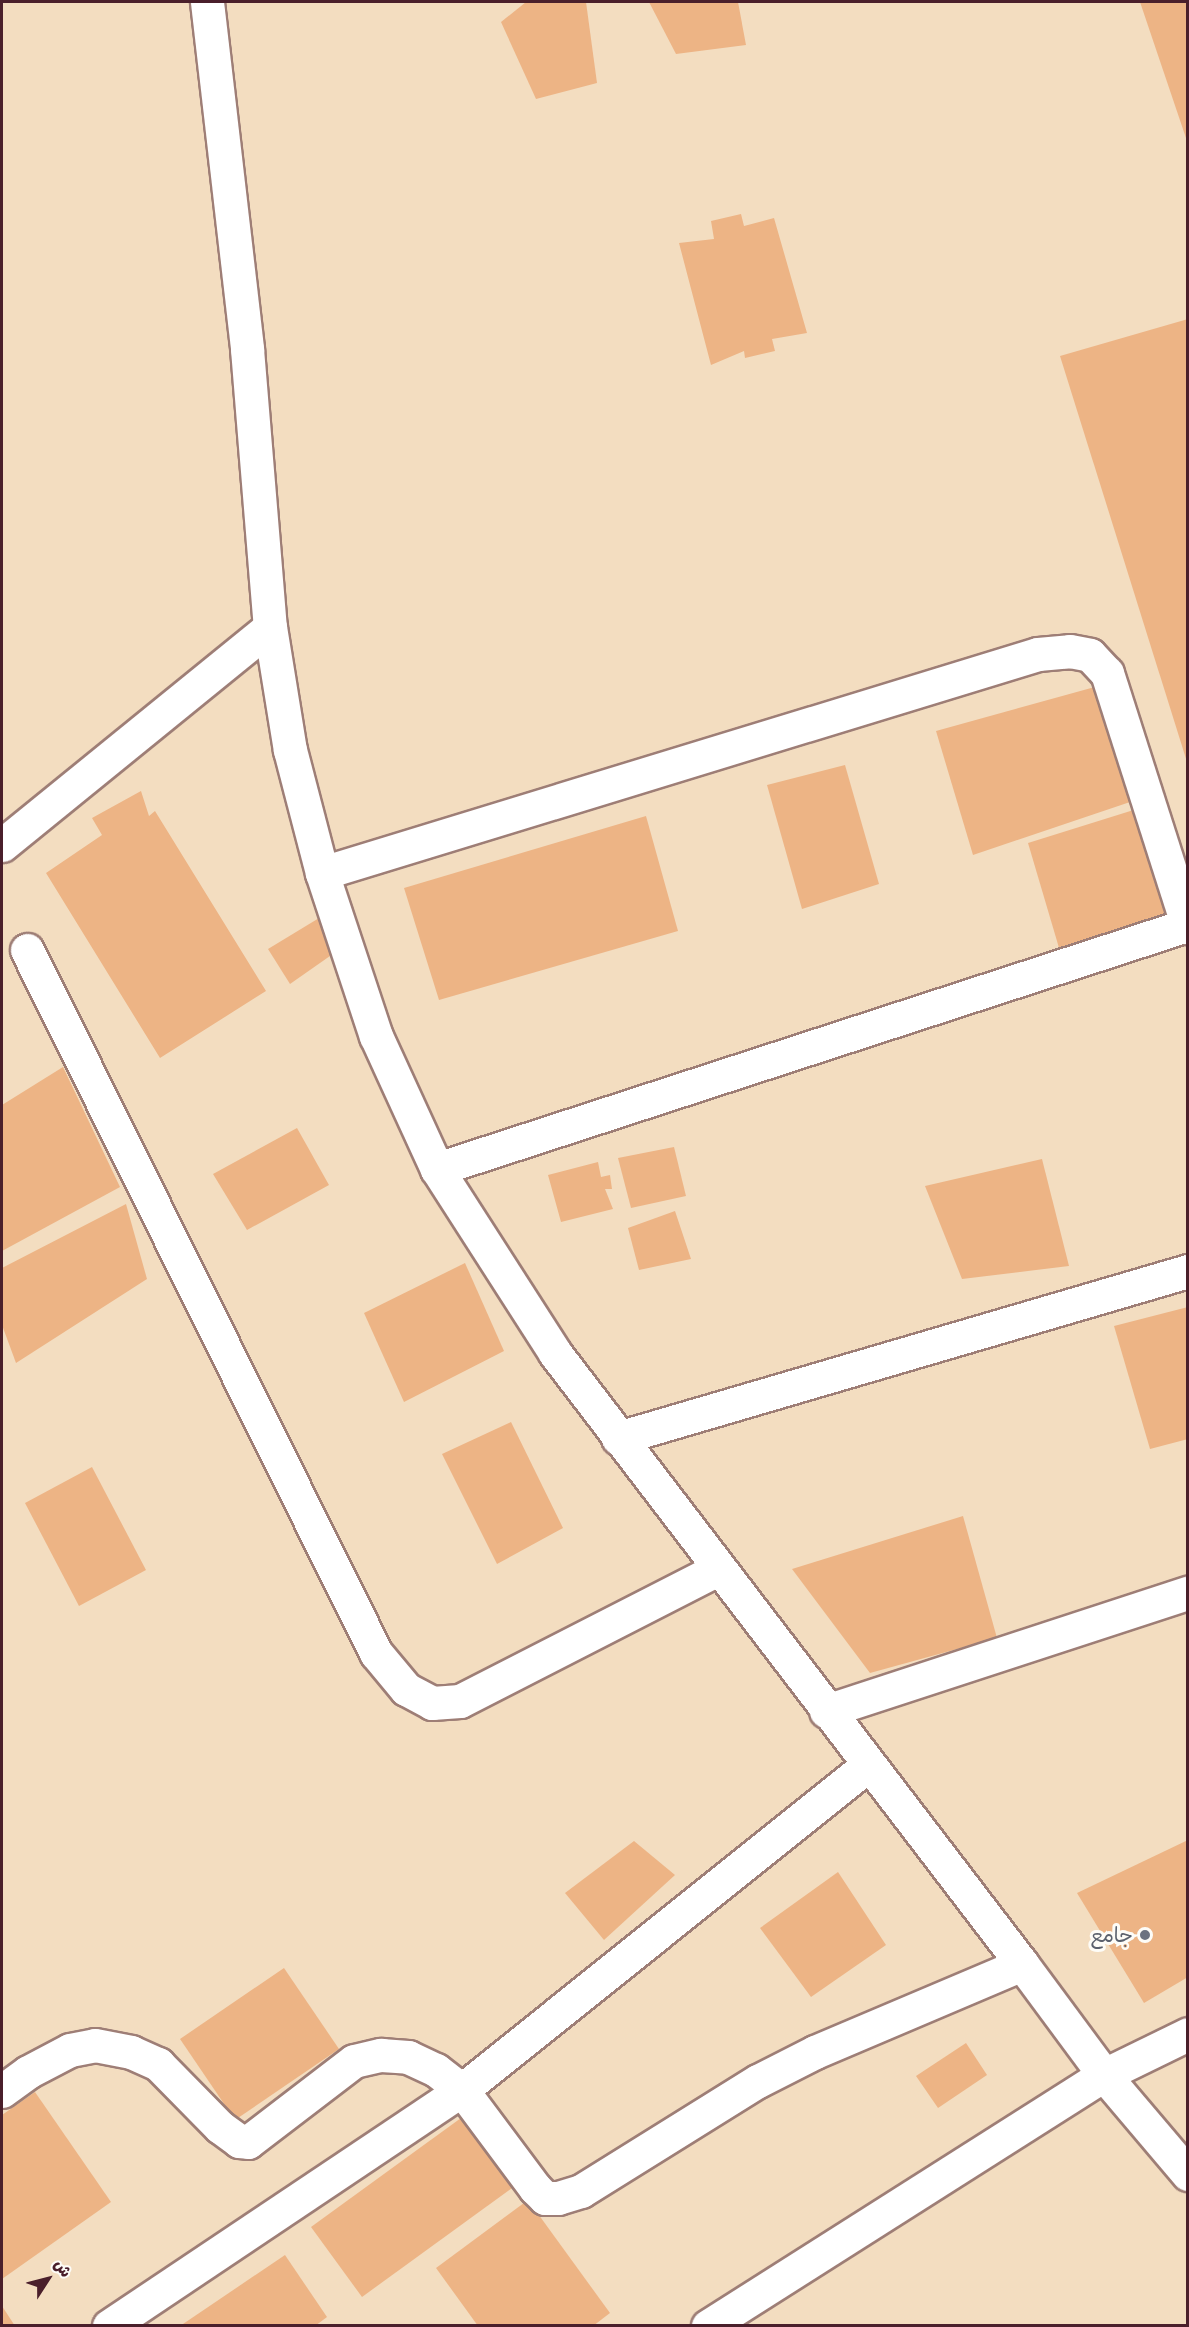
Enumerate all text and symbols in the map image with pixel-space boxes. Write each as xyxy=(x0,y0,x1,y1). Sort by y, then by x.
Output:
place label: جامع xyxy=(1090,1923,1133,1947)
marker: جامع xyxy=(1138,1928,1152,1942)
north arrow xyxy=(18,2249,78,2309)
text: ش xyxy=(50,2255,76,2281)

